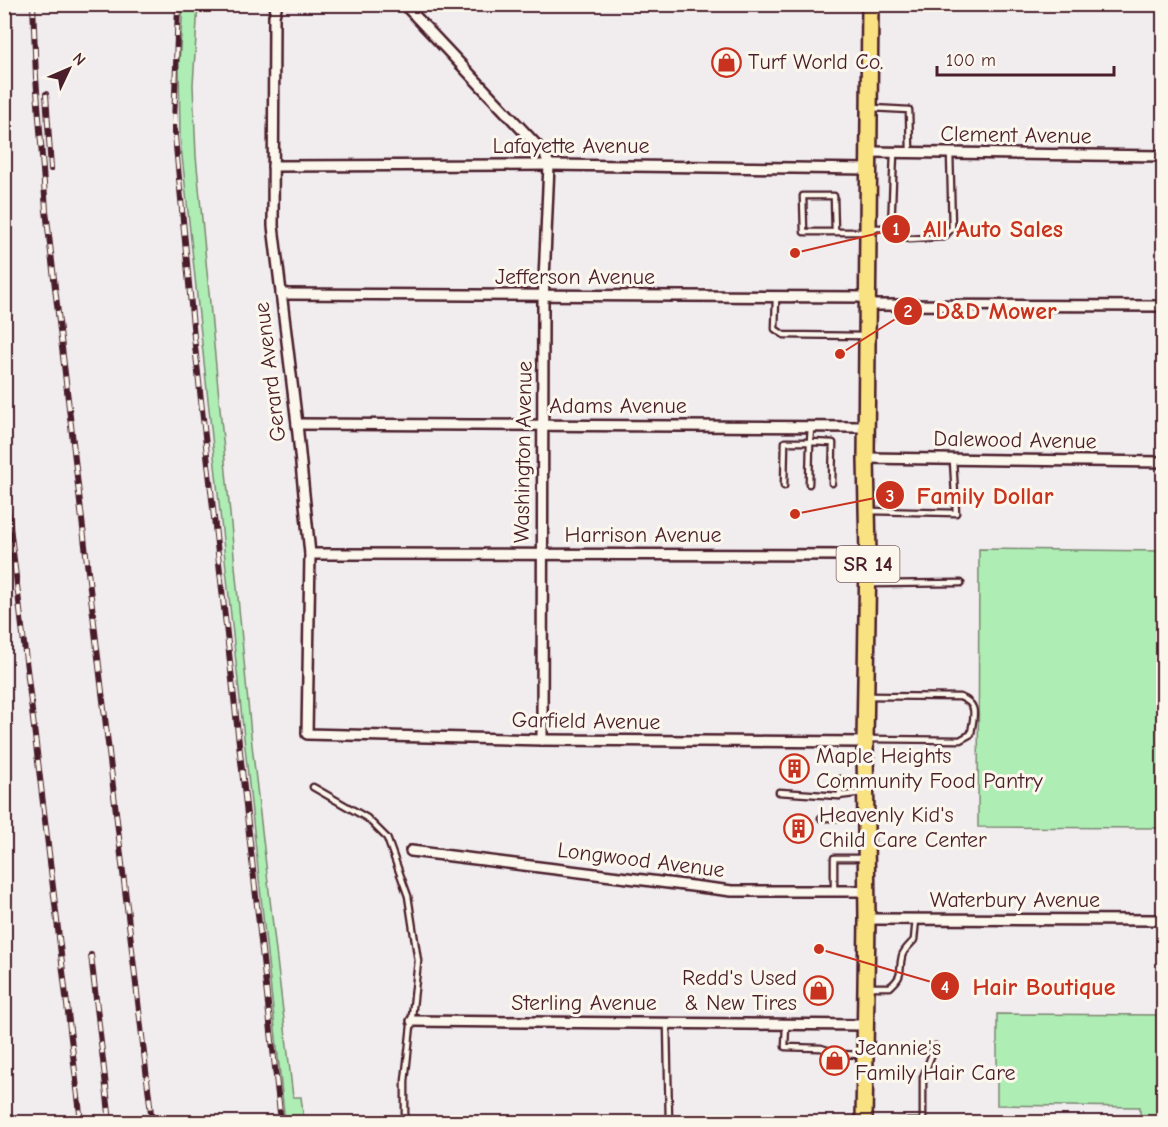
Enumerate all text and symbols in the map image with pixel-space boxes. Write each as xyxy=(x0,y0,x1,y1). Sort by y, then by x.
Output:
north arrow xyxy=(39,39,99,99)
scale bar xyxy=(937,39,1114,77)
shop icon: Turf World Co. xyxy=(711,46,743,78)
text: N xyxy=(69,49,89,69)
place label: Turf World Co. xyxy=(748,49,883,75)
text: 100 m xyxy=(946,50,996,71)
street label: Clement Avenue xyxy=(940,121,1092,149)
street label: Lafayette Avenue xyxy=(493,133,649,159)
callout: All Auto Sales xyxy=(881,208,1075,250)
text: All Auto Sales xyxy=(923,215,1063,243)
text: 1 xyxy=(892,219,900,240)
street label: Jefferson Avenue xyxy=(495,264,655,290)
callout: D&D Mower xyxy=(893,290,1069,332)
text: D&D Mower xyxy=(935,297,1057,325)
street label: Gerard Avenue xyxy=(249,301,291,443)
text: 2 xyxy=(904,301,913,322)
street label: Washington Avenue xyxy=(508,361,538,543)
street label: Adams Avenue xyxy=(549,393,687,419)
street label: Dalewood Avenue xyxy=(933,426,1097,454)
callout: Family Dollar xyxy=(875,474,1066,516)
text: Family Dollar xyxy=(917,482,1054,510)
text: 3 xyxy=(886,486,894,507)
street label: Harrison Avenue xyxy=(565,522,721,548)
road number: SR 14 xyxy=(836,546,900,582)
street label: Garfield Avenue xyxy=(511,707,661,735)
place label: Maple Heights Community Food Pantry xyxy=(816,743,1043,794)
building icon: Maple Heights Community Food Pantry xyxy=(779,753,811,785)
place label: Heavenly Kid's Child Care Center xyxy=(819,802,987,853)
building icon: Heavenly Kid's Child Care Center xyxy=(782,812,814,844)
street label: Longwood Avenue xyxy=(556,837,726,883)
street label: Waterbury Avenue xyxy=(930,887,1100,913)
place label: Redd's Used & New Tires xyxy=(682,965,797,1016)
callout: Hair Boutique xyxy=(930,965,1127,1007)
text: Hair Boutique xyxy=(972,973,1116,1001)
shop icon: Redd's Used & New Tires xyxy=(802,975,834,1007)
text: 4 xyxy=(941,977,949,998)
street label: Sterling Avenue xyxy=(511,990,657,1016)
place label: Jeannie's Family Hair Care xyxy=(855,1035,1016,1086)
shop icon: Jeannie's Family Hair Care xyxy=(818,1045,850,1077)

